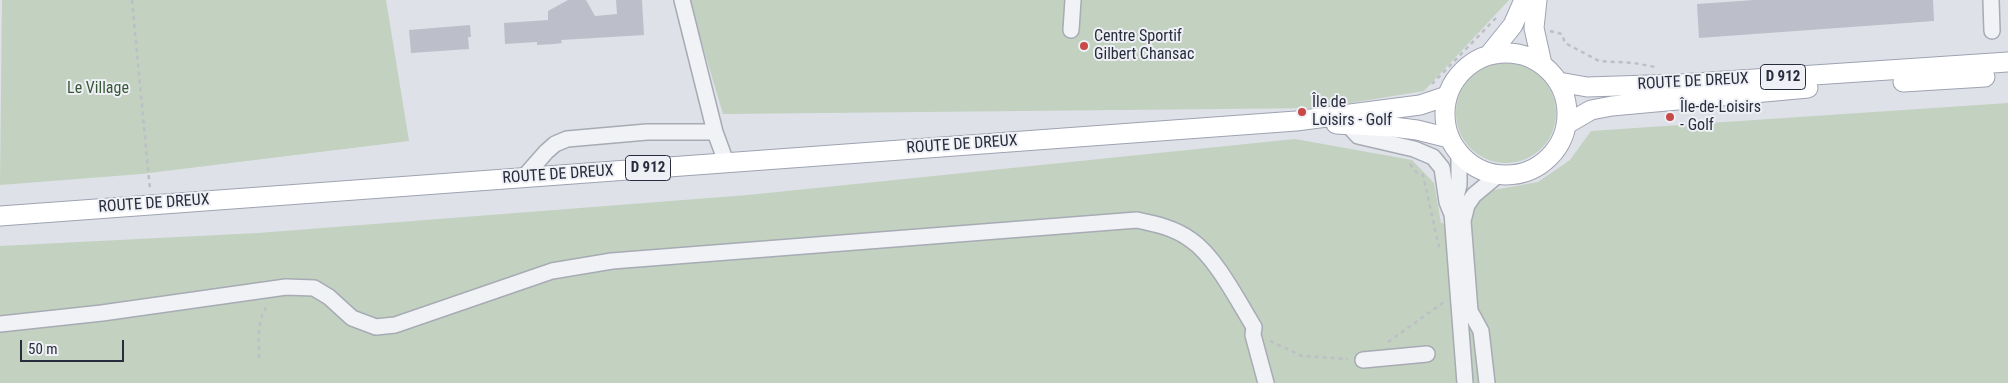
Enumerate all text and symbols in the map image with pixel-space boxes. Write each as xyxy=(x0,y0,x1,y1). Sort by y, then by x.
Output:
place label: Centre Sportif Gilbert Chansac xyxy=(1094,27,1194,65)
marker: Centre Sportif Gilbert Chansac xyxy=(1078,40,1090,52)
road number: D 912 xyxy=(1760,64,1806,90)
street label: ROUTE DE DREUX xyxy=(1637,70,1749,94)
park label: Le Village xyxy=(67,79,129,99)
place label: Île de Loisirs - Golf xyxy=(1312,93,1392,131)
place label: Île-de-Loisirs - Golf xyxy=(1680,98,1761,136)
marker: Île de Loisirs - Golf xyxy=(1296,106,1308,118)
marker: Île-de-Loisirs - Golf xyxy=(1664,111,1676,123)
street label: ROUTE DE DREUX xyxy=(906,132,1018,158)
road number: D 912 xyxy=(626,156,670,180)
street label: ROUTE DE DREUX xyxy=(502,162,614,188)
street label: ROUTE DE DREUX xyxy=(98,191,210,217)
scale bar xyxy=(22,330,126,362)
text: 50 m xyxy=(28,340,58,358)

